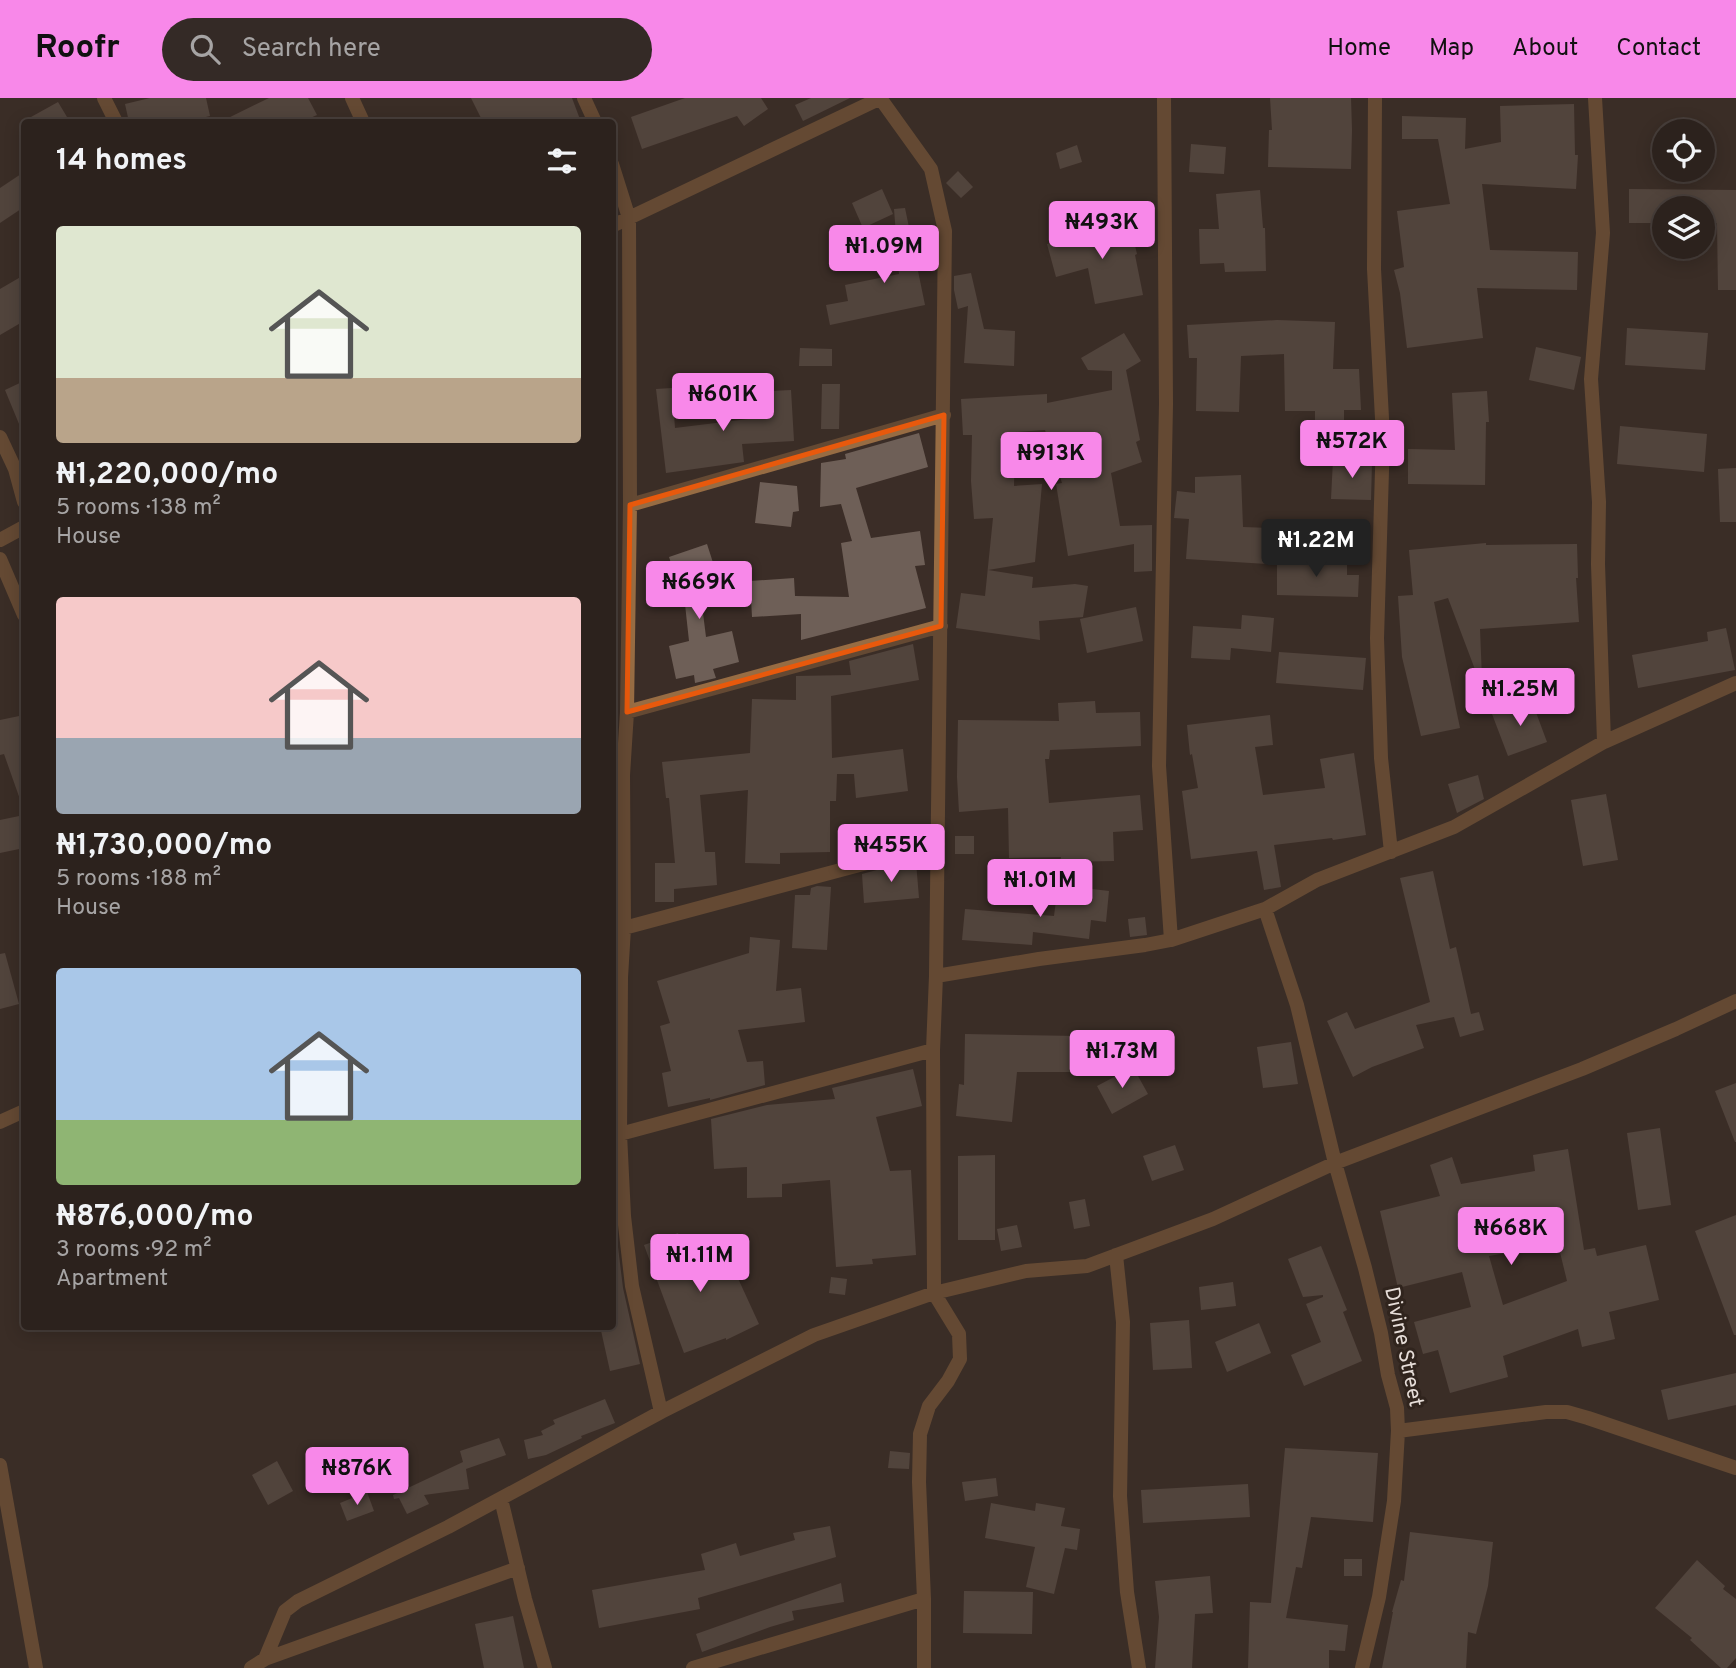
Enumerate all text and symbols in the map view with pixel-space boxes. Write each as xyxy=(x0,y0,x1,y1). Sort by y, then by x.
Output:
search box xyxy=(162,18,652,81)
text: Roofr xyxy=(35,28,120,70)
icon: search xyxy=(186,30,224,68)
text: Search here xyxy=(242,33,381,66)
text: Home xyxy=(1327,34,1391,64)
text: Map xyxy=(1429,34,1474,64)
text: About xyxy=(1512,34,1578,64)
text: Contact xyxy=(1616,34,1701,64)
map controls xyxy=(1652,119,1715,259)
button: locate xyxy=(1652,119,1715,182)
icon: filters xyxy=(543,142,581,180)
text: 14 homes xyxy=(56,143,187,180)
button: layers xyxy=(1652,196,1715,259)
pin: ₦493K xyxy=(1053,202,1151,261)
text: ₦493K xyxy=(1065,209,1139,238)
pin: ₦1.09M xyxy=(827,226,941,285)
text: ₦1.09M xyxy=(845,233,923,262)
icon: home xyxy=(256,271,382,397)
pin: ₦601K xyxy=(674,374,772,433)
text: ₦601K xyxy=(688,381,758,410)
pin: ₦572K xyxy=(1303,420,1401,480)
text: ₦572K xyxy=(1316,428,1388,457)
pin: ₦913K xyxy=(1002,432,1100,492)
text: ₦913K xyxy=(1017,440,1085,469)
text: ₦1,220,000/mo xyxy=(56,457,278,494)
text: 5 rooms · 138 m² xyxy=(56,494,221,523)
pin: ₦1.22M xyxy=(1259,519,1373,579)
text: House xyxy=(56,523,121,552)
text: ₦1.22M xyxy=(1277,527,1355,556)
pin: ₦669K xyxy=(650,561,748,621)
text: ₦669K xyxy=(662,569,736,598)
icon: home xyxy=(256,642,382,768)
pin: ₦1.25M xyxy=(1463,668,1577,728)
text: ₦1.25M xyxy=(1481,676,1559,705)
pin: ₦455K xyxy=(842,824,940,884)
text: ₦1,730,000/mo xyxy=(56,828,272,865)
text: ₦455K xyxy=(854,832,928,861)
pin: ₦1.01M xyxy=(983,860,1097,919)
text: 5 rooms · 188 m² xyxy=(56,865,221,894)
text: ₦1.01M xyxy=(1003,867,1077,896)
text: House xyxy=(56,894,121,923)
icon: home xyxy=(256,1013,382,1139)
pin: ₦1.73M xyxy=(1065,1030,1179,1090)
text: ₦1.73M xyxy=(1086,1038,1158,1067)
text: ₦876,000/mo xyxy=(56,1199,253,1236)
pin: ₦668K xyxy=(1462,1208,1560,1267)
text: ₦668K xyxy=(1474,1215,1548,1244)
pin: ₦1.11M xyxy=(643,1234,757,1294)
text: 3 rooms · 92 m² xyxy=(56,1236,212,1265)
text: ₦1.11M xyxy=(666,1242,734,1271)
text: Apartment xyxy=(56,1265,168,1294)
street label: Divine Street xyxy=(1377,1285,1429,1409)
pin: ₦876K xyxy=(308,1448,406,1507)
text: ₦876K xyxy=(321,1455,393,1484)

